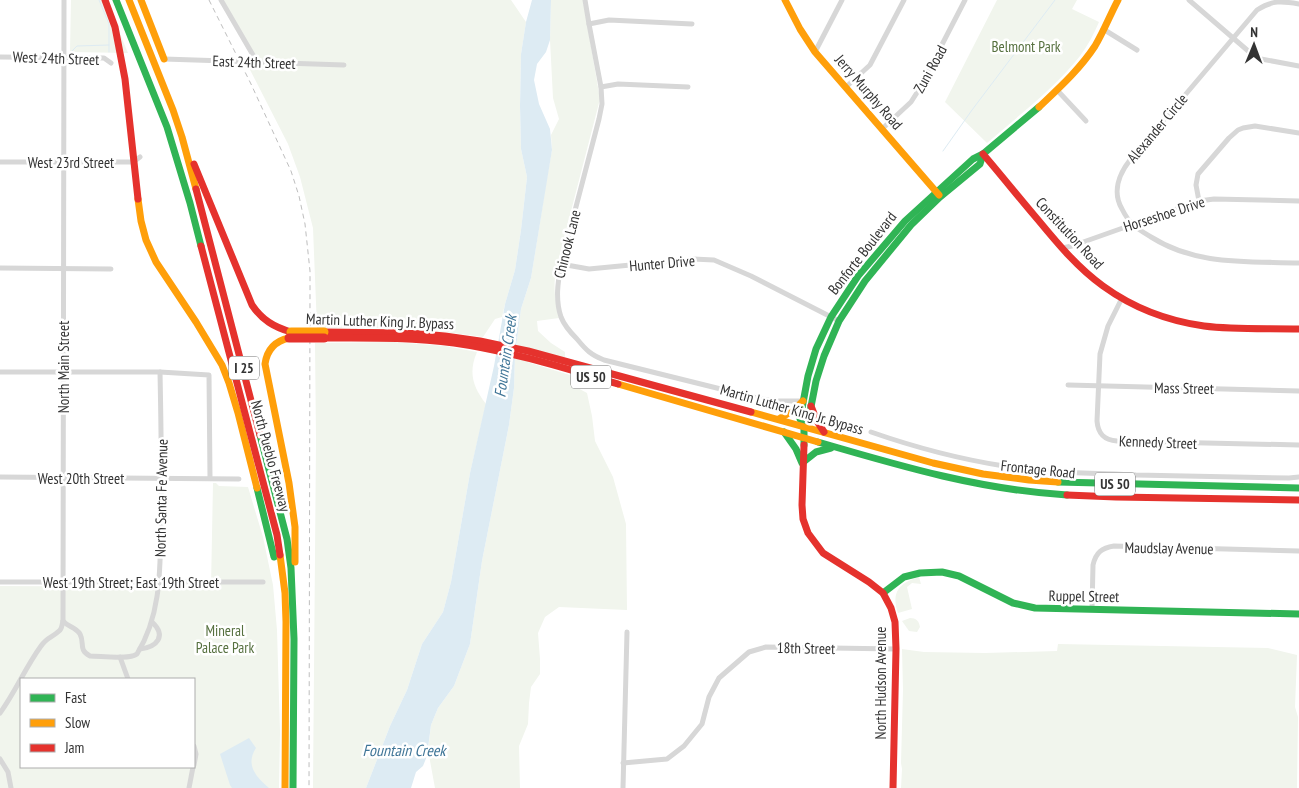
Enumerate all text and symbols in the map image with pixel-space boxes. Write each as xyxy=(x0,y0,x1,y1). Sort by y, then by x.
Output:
north arrow xyxy=(1229,20,1279,70)
text: N xyxy=(1250,23,1258,41)
park label: Belmont Park xyxy=(991,37,1061,56)
street label: Zuni Road xyxy=(909,42,951,96)
street label: West 24th Street xyxy=(12,47,100,69)
street label: Jerry Murphy Road xyxy=(830,50,907,134)
street label: East 24th Street xyxy=(212,51,296,73)
street label: Alexander Circle xyxy=(1123,90,1191,166)
street label: West 23rd Street xyxy=(28,153,114,172)
street label: Horseshoe Drive xyxy=(1121,192,1207,236)
street label: Constitution Road xyxy=(1032,193,1108,273)
street label: Chinook Lane xyxy=(549,208,585,280)
street label: Bonforte Boulevard xyxy=(824,208,900,298)
street label: Hunter Drive xyxy=(628,251,696,275)
street label: Martin Luther King Jr. Bypass xyxy=(306,309,454,333)
water label: Fountain Creek xyxy=(489,312,521,398)
street label: North Main Street xyxy=(54,321,73,413)
road number: I 25 xyxy=(229,356,259,379)
road number: US 50 xyxy=(571,366,611,388)
street label: Mass Street xyxy=(1154,378,1214,398)
street label: Martin Luther King Jr. Bypass xyxy=(718,379,866,439)
street label: North Pueblo Freeway xyxy=(247,398,295,514)
street label: Kennedy Street xyxy=(1119,431,1197,453)
street label: North Santa Fe Avenue xyxy=(150,439,172,557)
street label: Frontage Road xyxy=(1000,456,1076,482)
street label: West 20th Street xyxy=(38,469,124,488)
road number: US 50 xyxy=(1095,472,1135,496)
street label: Maudslay Avenue xyxy=(1124,538,1214,558)
street label: West 19th Street; East 19th Street xyxy=(43,573,219,592)
street label: Ruppel Street xyxy=(1048,586,1120,606)
park label: Mineral Palace Park xyxy=(196,621,254,657)
street label: North Hudson Avenue xyxy=(871,627,890,739)
street label: 18th Street xyxy=(777,638,835,658)
legend xyxy=(20,678,195,768)
text: Fast xyxy=(65,688,86,707)
text: Slow xyxy=(65,713,90,732)
text: Jam xyxy=(64,738,84,757)
water label: Fountain Creek xyxy=(363,740,447,760)

